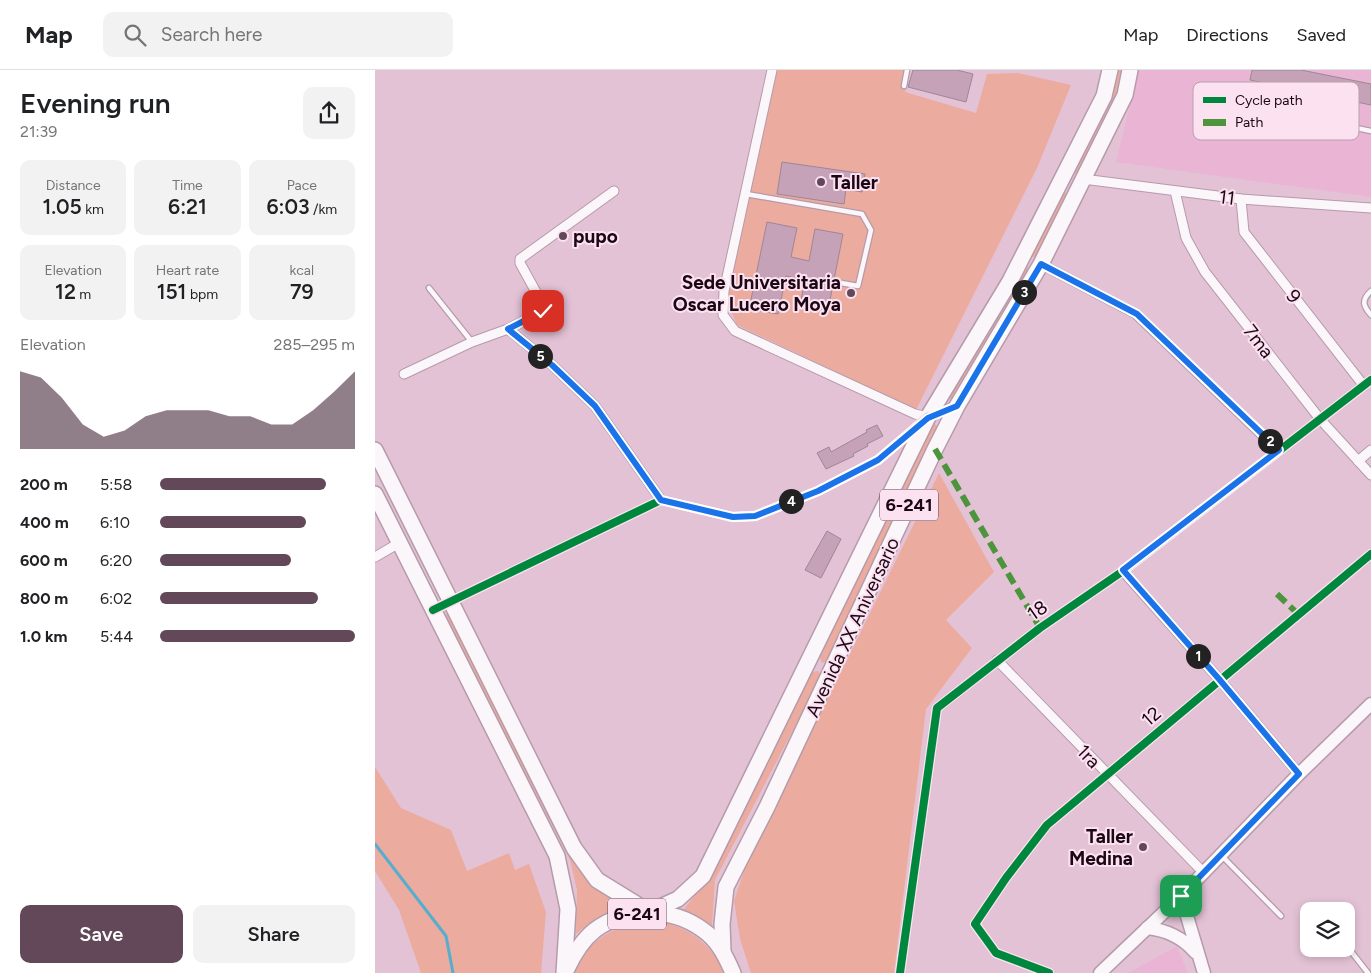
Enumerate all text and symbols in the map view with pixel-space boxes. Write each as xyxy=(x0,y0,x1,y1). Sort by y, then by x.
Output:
search box xyxy=(103,12,453,57)
text: Map xyxy=(25,20,73,49)
icon: search xyxy=(121,21,149,49)
text: Search here xyxy=(161,23,262,46)
text: Map xyxy=(1123,24,1158,46)
text: Directions xyxy=(1186,24,1268,46)
text: Saved xyxy=(1296,24,1346,46)
legend xyxy=(1193,82,1359,140)
text: Evening run xyxy=(20,86,171,120)
button: share xyxy=(303,87,355,139)
text: Cycle path xyxy=(1235,92,1303,109)
text: Path xyxy=(1235,114,1263,131)
text: 21:39 xyxy=(20,122,57,141)
place label: Taller xyxy=(831,171,878,194)
marker: Taller xyxy=(815,176,827,188)
text: Distance xyxy=(46,177,101,194)
text: Time xyxy=(172,177,203,194)
text: Pace xyxy=(287,177,317,194)
street label: 11 xyxy=(1218,185,1236,210)
text: 1.05 xyxy=(42,194,82,219)
text: 6:21 xyxy=(168,194,207,219)
text: 6:03 xyxy=(266,194,310,219)
text: km xyxy=(82,201,104,218)
text: /km xyxy=(310,201,337,218)
place label: pupo xyxy=(573,225,618,248)
marker: pupo xyxy=(557,230,569,242)
text: Elevation xyxy=(44,262,102,279)
text: Heart rate xyxy=(156,262,219,279)
text: kcal xyxy=(290,262,314,279)
place label: Sede Universitaria Oscar Lucero Moya xyxy=(673,271,841,316)
text: 12 xyxy=(55,279,76,304)
text: 151 xyxy=(157,279,186,304)
text: 79 xyxy=(290,279,314,304)
pin: 3 xyxy=(1011,280,1037,304)
text: 3 xyxy=(1021,284,1028,301)
street label: 9 xyxy=(1281,285,1306,308)
text: m xyxy=(76,286,91,303)
text: bpm xyxy=(186,286,218,303)
marker: Sede Universitaria Oscar Lucero Moya xyxy=(845,287,857,299)
pin xyxy=(522,290,564,332)
icon: check xyxy=(529,297,557,325)
street label: 7ma xyxy=(1238,320,1279,363)
text: Elevation xyxy=(20,335,86,354)
text: 285–295 m xyxy=(273,335,355,354)
pin: 5 xyxy=(527,344,553,368)
text: 5 xyxy=(536,348,545,365)
pin: 2 xyxy=(1257,428,1283,454)
text: 2 xyxy=(1266,433,1275,450)
text: 200 m xyxy=(20,475,68,494)
text: 5:58 xyxy=(100,475,132,494)
pin: 4 xyxy=(779,488,803,514)
road number: 6-241 xyxy=(880,490,938,520)
text: 4 xyxy=(787,493,796,510)
text: 400 m xyxy=(20,513,69,532)
text: 6:10 xyxy=(100,513,130,532)
street label: Avenida XX Aniversario xyxy=(801,534,904,721)
text: 600 m xyxy=(20,551,68,570)
text: 6:20 xyxy=(100,551,132,570)
text: 800 m xyxy=(20,589,68,608)
text: 6:02 xyxy=(100,589,132,608)
street label: 18 xyxy=(1023,595,1052,625)
text: 1.0 km xyxy=(20,627,67,646)
text: 5:44 xyxy=(100,627,133,646)
pin: 1 xyxy=(1185,644,1211,668)
text: 1 xyxy=(1196,648,1201,665)
street label: 12 xyxy=(1137,702,1166,731)
street label: 1ra xyxy=(1072,740,1105,773)
place label: Taller Medina xyxy=(1069,825,1133,870)
marker: Taller Medina xyxy=(1137,841,1149,853)
pin xyxy=(1160,875,1202,917)
icon: arrive xyxy=(1167,882,1195,910)
road number: 6-241 xyxy=(608,899,666,930)
map controls xyxy=(1300,902,1355,957)
button: layers xyxy=(1300,902,1355,957)
button: Save xyxy=(20,905,183,963)
button: Share xyxy=(193,905,355,963)

